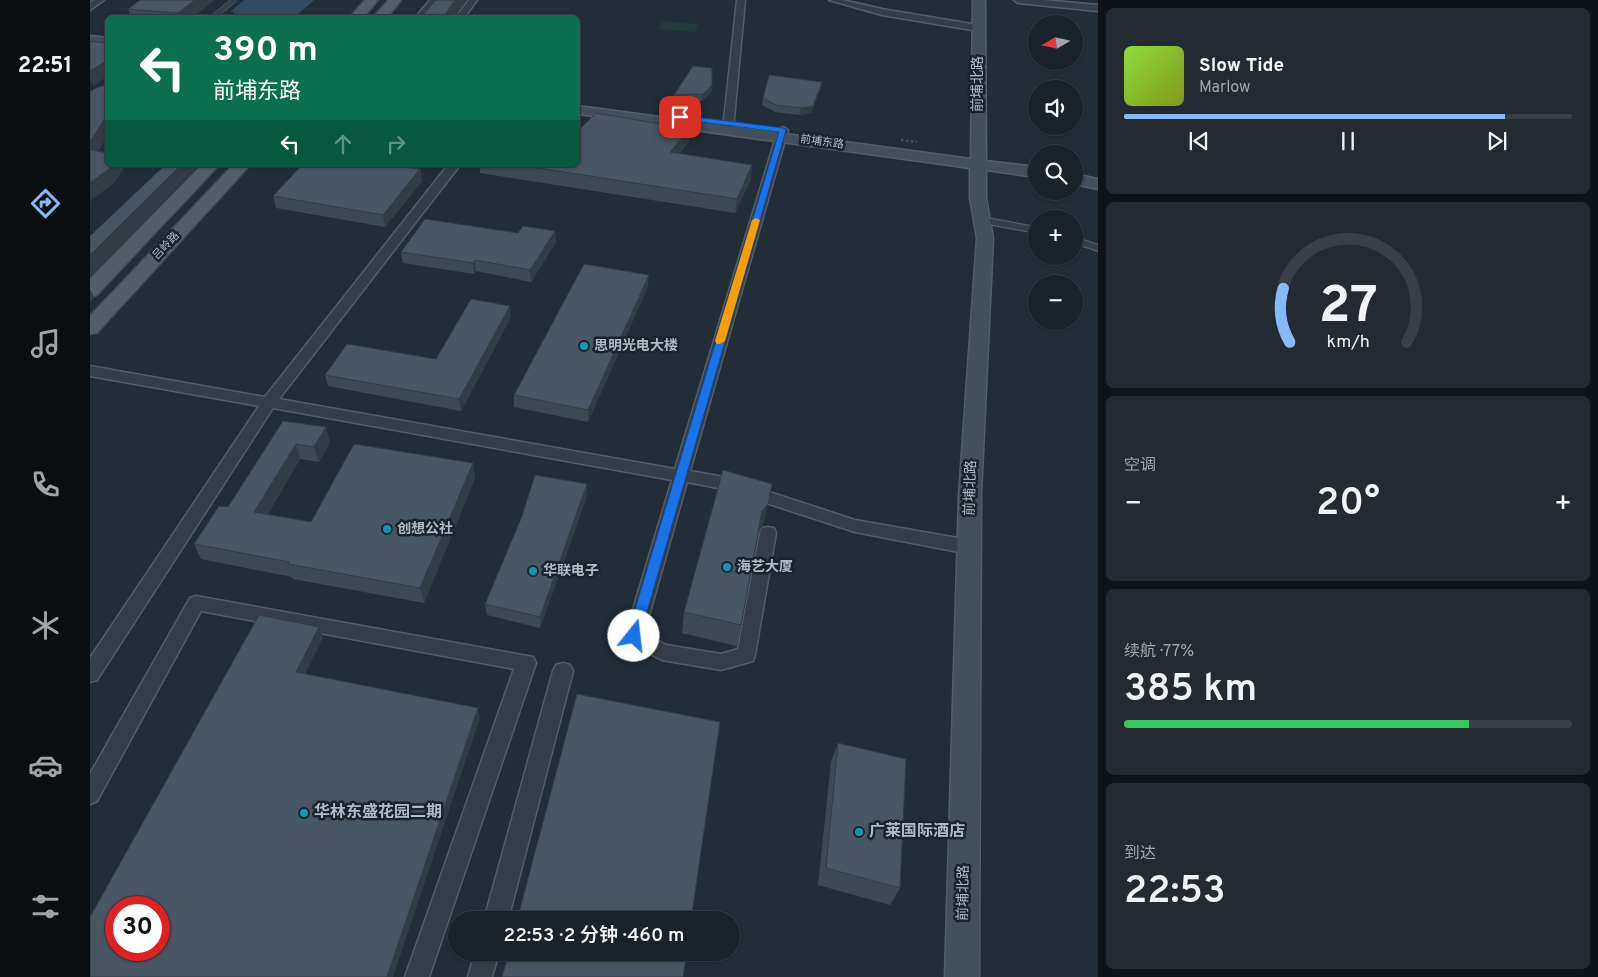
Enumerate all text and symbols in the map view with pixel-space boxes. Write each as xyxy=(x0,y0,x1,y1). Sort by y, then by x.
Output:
north arrow xyxy=(1028,15,1082,70)
map controls xyxy=(1028,15,1083,330)
text: 390 m xyxy=(213,29,318,73)
icon: left xyxy=(130,35,195,100)
text: 22:51 xyxy=(18,53,72,80)
text: Slow Tide xyxy=(1199,54,1284,78)
street label: 前埔北路 xyxy=(969,56,987,112)
text: Marlow xyxy=(1199,78,1251,98)
text: 前埔东路 xyxy=(213,79,301,106)
button: sound xyxy=(1028,80,1083,135)
pin xyxy=(659,96,701,138)
icon: arrive xyxy=(666,103,694,131)
icon: previous xyxy=(1185,127,1213,155)
icon: pause xyxy=(1334,127,1362,155)
icon: next xyxy=(1483,127,1511,155)
icon: left xyxy=(276,130,304,158)
icon: ahead xyxy=(329,130,357,158)
icon: right xyxy=(382,130,410,158)
street label: 前埔东路 xyxy=(799,132,845,152)
button: search xyxy=(1028,145,1083,200)
icon: directions xyxy=(28,186,63,221)
button: + xyxy=(1028,210,1083,265)
street label: 吕岭路 xyxy=(150,229,182,263)
button: − xyxy=(1028,275,1083,330)
text: 27 xyxy=(1318,275,1378,341)
icon: music xyxy=(28,326,63,361)
text: km/h xyxy=(1326,331,1370,354)
place label: 思明光电大楼 xyxy=(594,338,678,355)
marker: 思明光电大楼 xyxy=(578,340,590,352)
text: 空调 xyxy=(1124,456,1156,476)
street label: 前埔北路 xyxy=(961,460,980,516)
icon: phone xyxy=(28,467,63,502)
text: 20° xyxy=(1316,480,1380,529)
text: − xyxy=(1124,487,1142,523)
text: + xyxy=(1554,487,1572,523)
place label: 创想公社 xyxy=(397,520,453,538)
marker: 创想公社 xyxy=(381,523,393,535)
place label: 海艺大厦 xyxy=(737,559,793,576)
marker: 海艺大厦 xyxy=(721,561,733,573)
place label: 华联电子 xyxy=(543,562,599,580)
marker: 华联电子 xyxy=(527,565,539,577)
icon: climate xyxy=(28,608,63,643)
position arrow xyxy=(607,609,659,661)
text: 续航 · 77% xyxy=(1124,642,1194,662)
text: 385 km xyxy=(1124,666,1257,715)
icon: car xyxy=(28,748,63,783)
place label: 华林东盛花园二期 xyxy=(314,802,442,823)
marker: 华林东盛花园二期 xyxy=(298,807,310,819)
place label: 广莱国际酒店 xyxy=(869,822,965,842)
marker: 广莱国际酒店 xyxy=(853,826,865,838)
text: 到达 xyxy=(1124,844,1156,864)
street label: 前埔北路 xyxy=(954,865,973,921)
text: 22:53 xyxy=(1124,868,1226,917)
icon: filters xyxy=(28,889,63,924)
speed limit sign: 30 xyxy=(105,896,170,961)
text: 22:53 · 2 分钟 · 460 m xyxy=(504,924,684,948)

